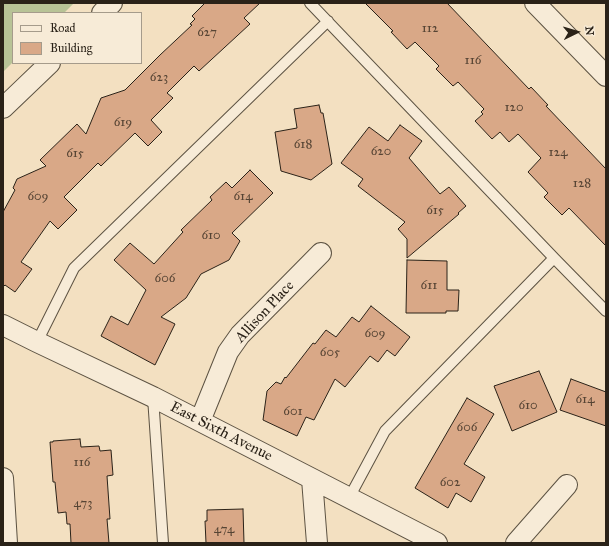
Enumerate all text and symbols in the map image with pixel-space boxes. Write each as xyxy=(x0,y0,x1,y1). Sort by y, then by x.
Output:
legend xyxy=(12,12,142,64)
north arrow xyxy=(557,12,597,52)
text: Road xyxy=(50,21,76,35)
house number: 112 xyxy=(422,21,438,37)
house number: 627 xyxy=(197,25,217,41)
text: N xyxy=(583,26,596,36)
text: Building xyxy=(50,41,92,55)
house number: 116 xyxy=(465,53,481,69)
house number: 623 xyxy=(150,70,168,86)
house number: 120 xyxy=(504,100,524,116)
house number: 619 xyxy=(114,115,132,131)
house number: 618 xyxy=(294,137,312,153)
house number: 620 xyxy=(371,144,391,160)
house number: 124 xyxy=(549,145,567,161)
house number: 615 xyxy=(66,146,84,162)
house number: 128 xyxy=(573,176,591,192)
house number: 609 xyxy=(27,189,49,205)
house number: 614 xyxy=(234,189,252,205)
house number: 615 xyxy=(426,203,444,219)
house number: 610 xyxy=(201,228,221,244)
house number: 606 xyxy=(155,271,175,287)
street label: Allison Place xyxy=(232,277,298,347)
house number: 611 xyxy=(421,278,437,294)
house number: 609 xyxy=(364,326,386,342)
house number: 605 xyxy=(320,345,340,361)
house number: 614 xyxy=(576,392,594,408)
street label: East Sixth Avenue xyxy=(167,398,275,466)
house number: 610 xyxy=(518,398,538,414)
house number: 601 xyxy=(283,404,303,420)
house number: 606 xyxy=(457,420,477,436)
house number: 116 xyxy=(74,455,90,471)
house number: 602 xyxy=(440,475,460,491)
house number: 473 xyxy=(74,496,92,512)
house number: 474 xyxy=(214,522,234,538)

